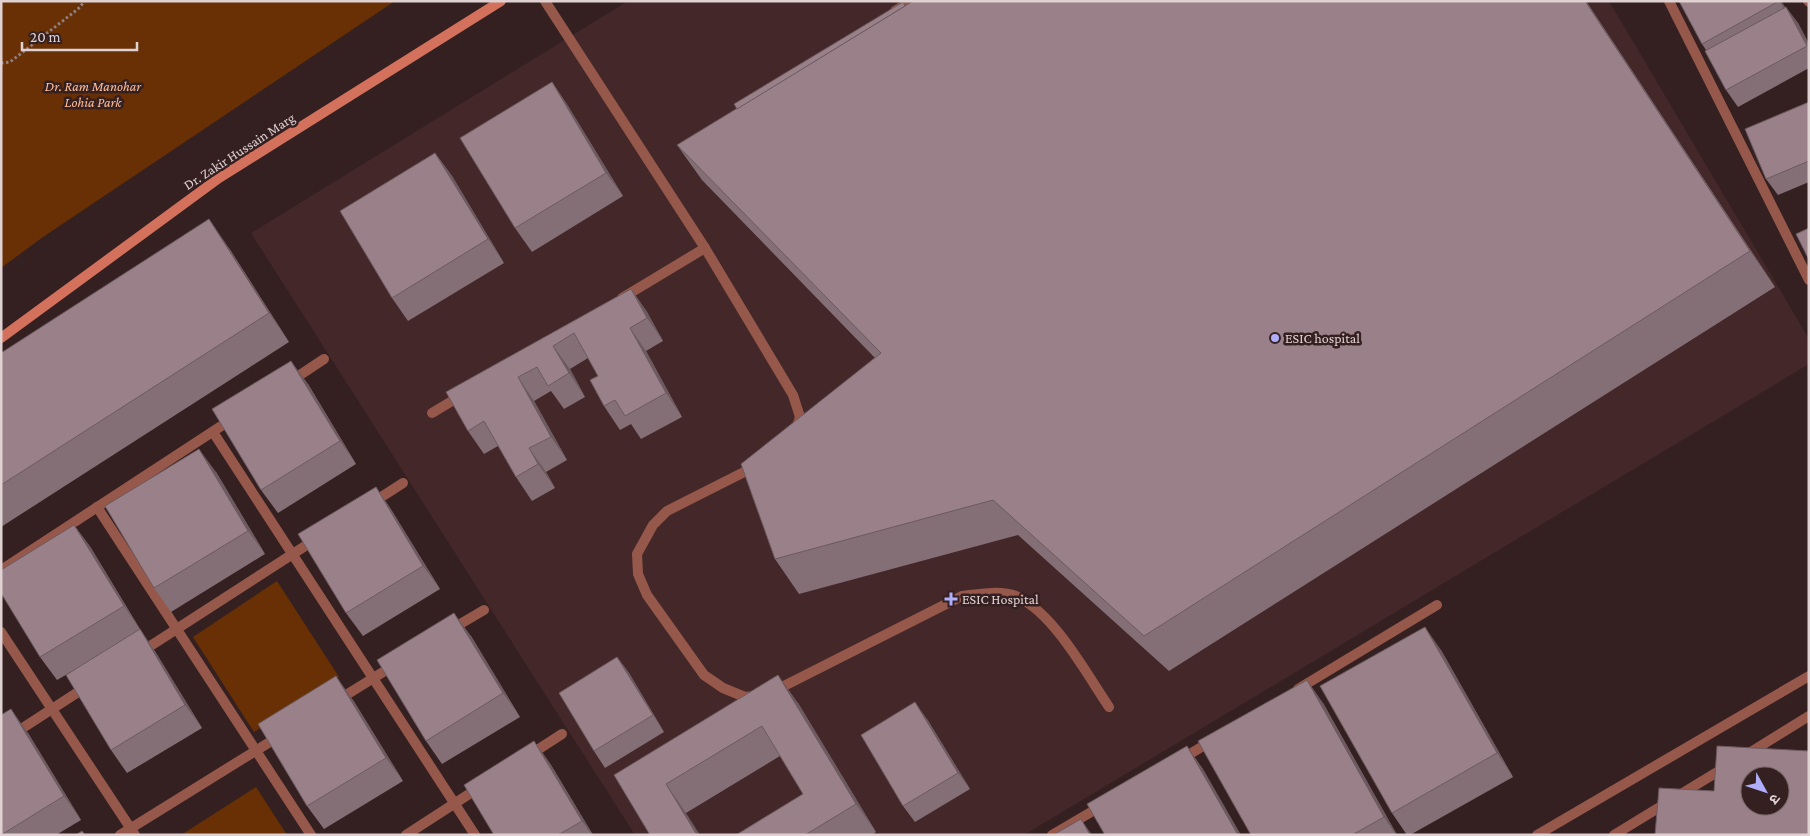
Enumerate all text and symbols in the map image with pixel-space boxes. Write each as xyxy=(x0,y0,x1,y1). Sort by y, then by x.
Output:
scale bar xyxy=(22,20,138,52)
text: 20 m xyxy=(30,29,61,45)
park label: Dr. Ram Manohar Lohia Park xyxy=(45,78,142,110)
street label: Dr. Zakir Hussain Marg xyxy=(181,109,298,193)
place label: ESIC hospital xyxy=(1285,330,1360,346)
marker: ESIC hospital xyxy=(1269,332,1281,344)
place label: ESIC Hospital xyxy=(962,591,1039,607)
marker: ESIC Hospital xyxy=(944,592,958,606)
north arrow xyxy=(1740,766,1790,816)
text: उ xyxy=(1766,791,1784,808)

